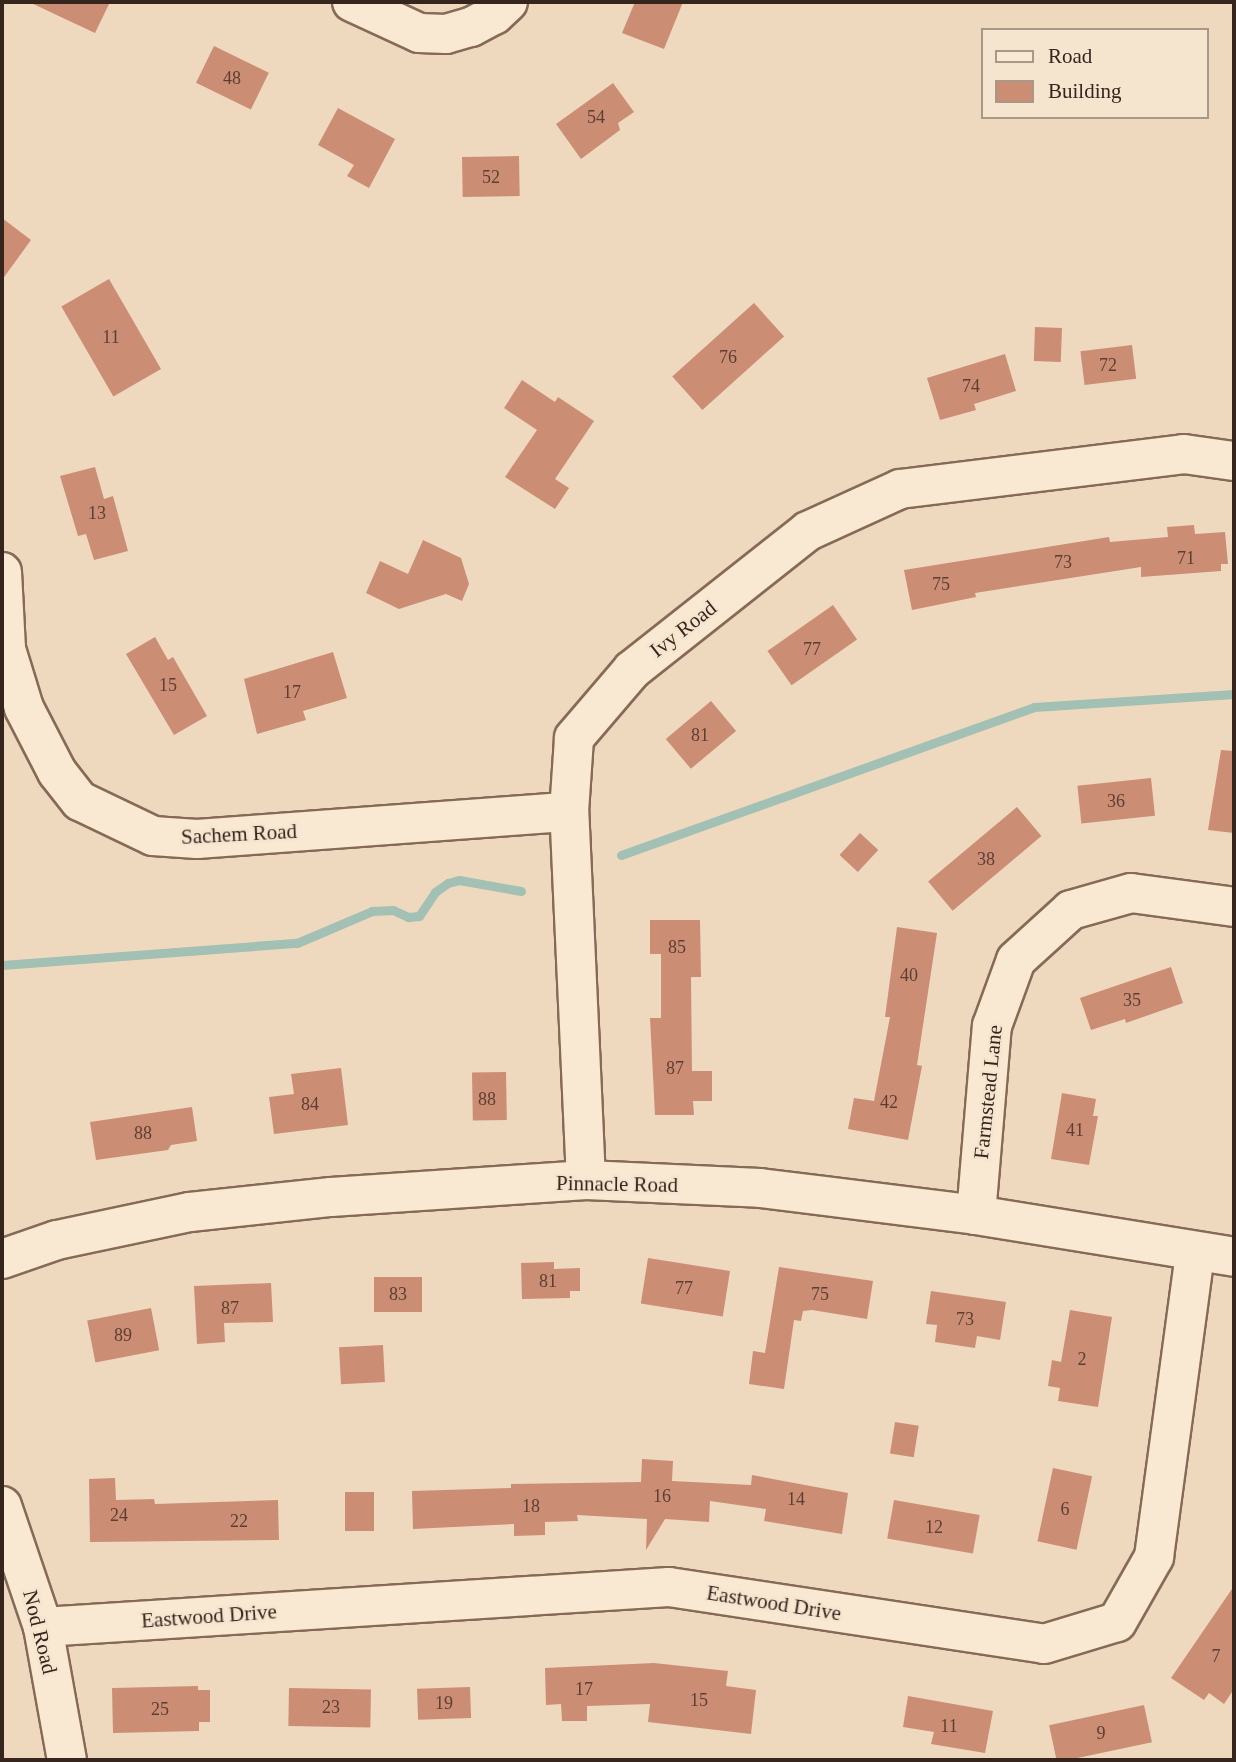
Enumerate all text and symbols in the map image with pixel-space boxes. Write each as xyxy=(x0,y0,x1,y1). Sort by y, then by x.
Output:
legend xyxy=(981,28,1208,119)
text: Road xyxy=(1048,44,1092,68)
house number: 48 xyxy=(223,67,241,89)
text: Building xyxy=(1048,79,1122,103)
house number: 54 xyxy=(587,106,605,128)
house number: 52 xyxy=(482,166,500,188)
house number: 11 xyxy=(102,326,120,348)
house number: 76 xyxy=(719,346,737,368)
house number: 72 xyxy=(1099,354,1117,376)
house number: 74 xyxy=(962,375,980,397)
house number: 13 xyxy=(88,502,106,524)
house number: 71 xyxy=(1177,547,1195,569)
house number: 73 xyxy=(1054,551,1072,573)
house number: 75 xyxy=(932,573,950,595)
street label: Ivy Road xyxy=(645,595,721,663)
house number: 77 xyxy=(803,638,821,660)
house number: 15 xyxy=(159,674,177,696)
house number: 17 xyxy=(283,681,301,703)
house number: 81 xyxy=(691,724,709,746)
house number: 36 xyxy=(1107,790,1125,812)
street label: Sachem Road xyxy=(180,818,298,850)
house number: 38 xyxy=(977,848,995,870)
house number: 85 xyxy=(668,936,686,958)
house number: 40 xyxy=(900,964,918,986)
house number: 35 xyxy=(1123,989,1141,1011)
street label: Farmstead Lane xyxy=(968,1024,1008,1160)
house number: 87 xyxy=(666,1057,684,1079)
house number: 88 xyxy=(478,1088,496,1110)
house number: 42 xyxy=(880,1091,898,1113)
house number: 84 xyxy=(301,1093,319,1115)
house number: 41 xyxy=(1066,1119,1084,1141)
house number: 88 xyxy=(134,1122,152,1144)
street label: Pinnacle Road xyxy=(556,1170,678,1198)
house number: 81 xyxy=(539,1270,557,1292)
house number: 77 xyxy=(675,1277,693,1299)
house number: 83 xyxy=(389,1283,407,1305)
house number: 75 xyxy=(811,1283,829,1305)
house number: 87 xyxy=(221,1297,239,1319)
house number: 73 xyxy=(956,1308,974,1330)
house number: 89 xyxy=(114,1324,132,1346)
house number: 2 xyxy=(1078,1348,1086,1370)
house number: 16 xyxy=(653,1485,671,1507)
house number: 14 xyxy=(787,1488,805,1510)
house number: 18 xyxy=(522,1495,540,1517)
house number: 6 xyxy=(1060,1498,1070,1520)
house number: 24 xyxy=(110,1504,128,1526)
house number: 22 xyxy=(230,1510,248,1532)
house number: 12 xyxy=(925,1516,943,1538)
street label: Eastwood Drive xyxy=(705,1580,843,1626)
street label: Nod Road xyxy=(17,1587,63,1677)
street label: Eastwood Drive xyxy=(140,1599,278,1633)
house number: 7 xyxy=(1212,1645,1220,1667)
house number: 17 xyxy=(575,1678,593,1700)
house number: 15 xyxy=(690,1689,708,1711)
house number: 19 xyxy=(435,1692,453,1714)
house number: 23 xyxy=(322,1696,340,1718)
house number: 25 xyxy=(151,1698,169,1720)
house number: 11 xyxy=(940,1715,958,1737)
house number: 9 xyxy=(1096,1722,1106,1744)

